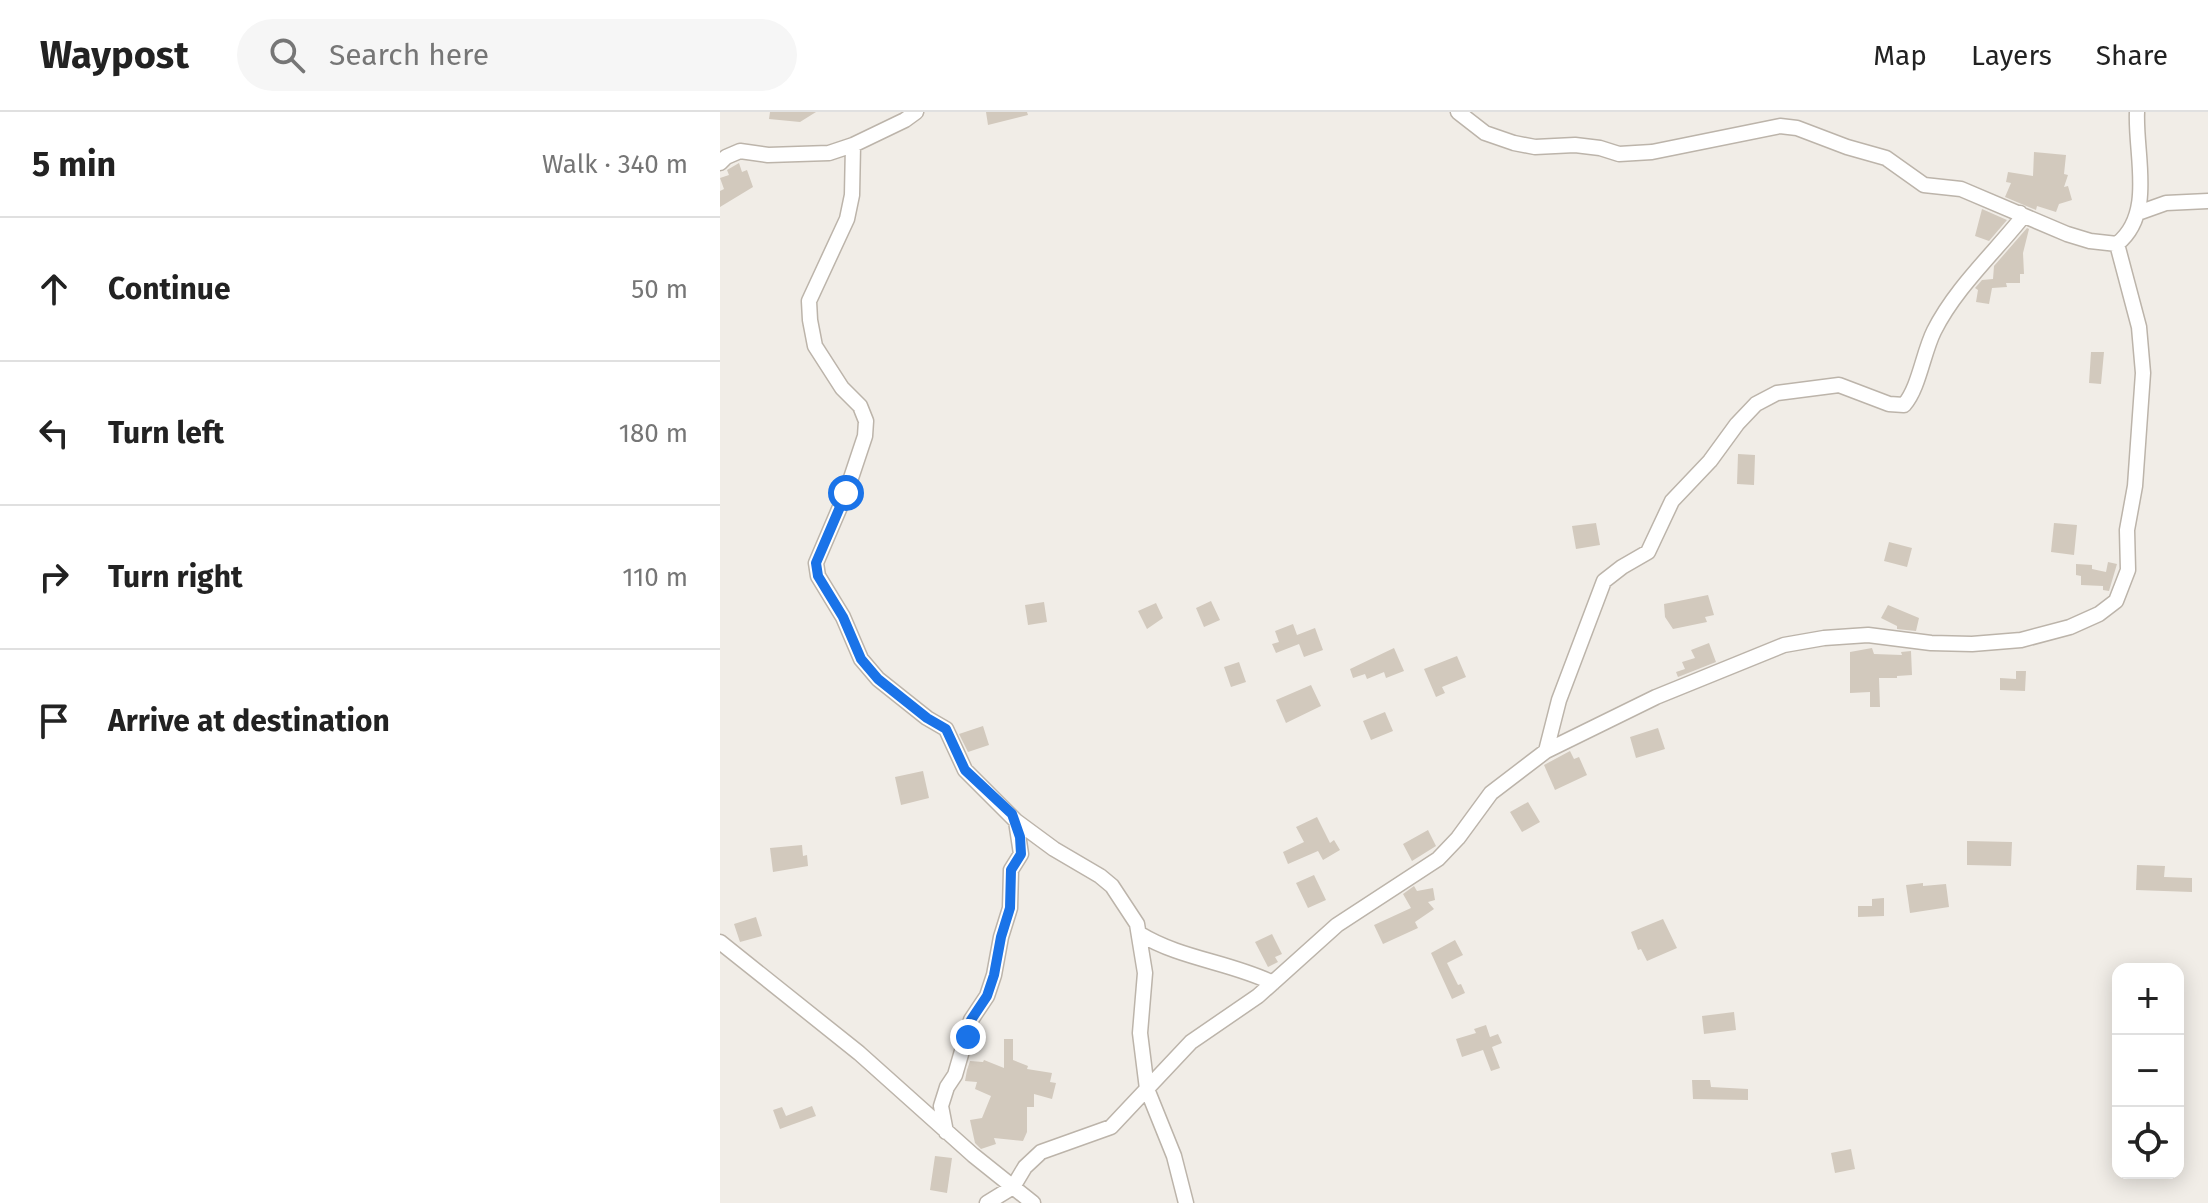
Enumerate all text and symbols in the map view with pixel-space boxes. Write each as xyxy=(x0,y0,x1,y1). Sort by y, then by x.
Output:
search box xyxy=(237,19,797,91)
text: Waypost xyxy=(40,32,189,78)
icon: search xyxy=(265,33,309,77)
text: Search here xyxy=(329,37,489,73)
text: Map xyxy=(1873,39,1927,72)
text: Layers xyxy=(1971,39,2052,72)
text: Share xyxy=(2096,39,2168,72)
text: 5 min xyxy=(32,144,116,185)
text: Walk · 340 m xyxy=(542,149,688,180)
icon: ahead xyxy=(32,267,76,311)
text: Continue xyxy=(108,271,231,307)
text: 50 m xyxy=(631,274,688,305)
icon: left xyxy=(32,411,76,455)
text: Turn left xyxy=(108,415,224,451)
text: 180 m xyxy=(619,418,688,449)
route start xyxy=(828,475,864,511)
icon: right xyxy=(32,555,76,599)
text: Turn right xyxy=(108,559,243,595)
text: 110 m xyxy=(622,562,688,593)
icon: arrive xyxy=(32,699,76,743)
text: Arrive at destination xyxy=(108,703,390,739)
map controls xyxy=(2112,963,2184,1179)
button: + xyxy=(2112,963,2184,1035)
route end xyxy=(950,1019,986,1055)
button: − xyxy=(2112,1035,2184,1107)
button: locate xyxy=(2112,1107,2184,1179)

